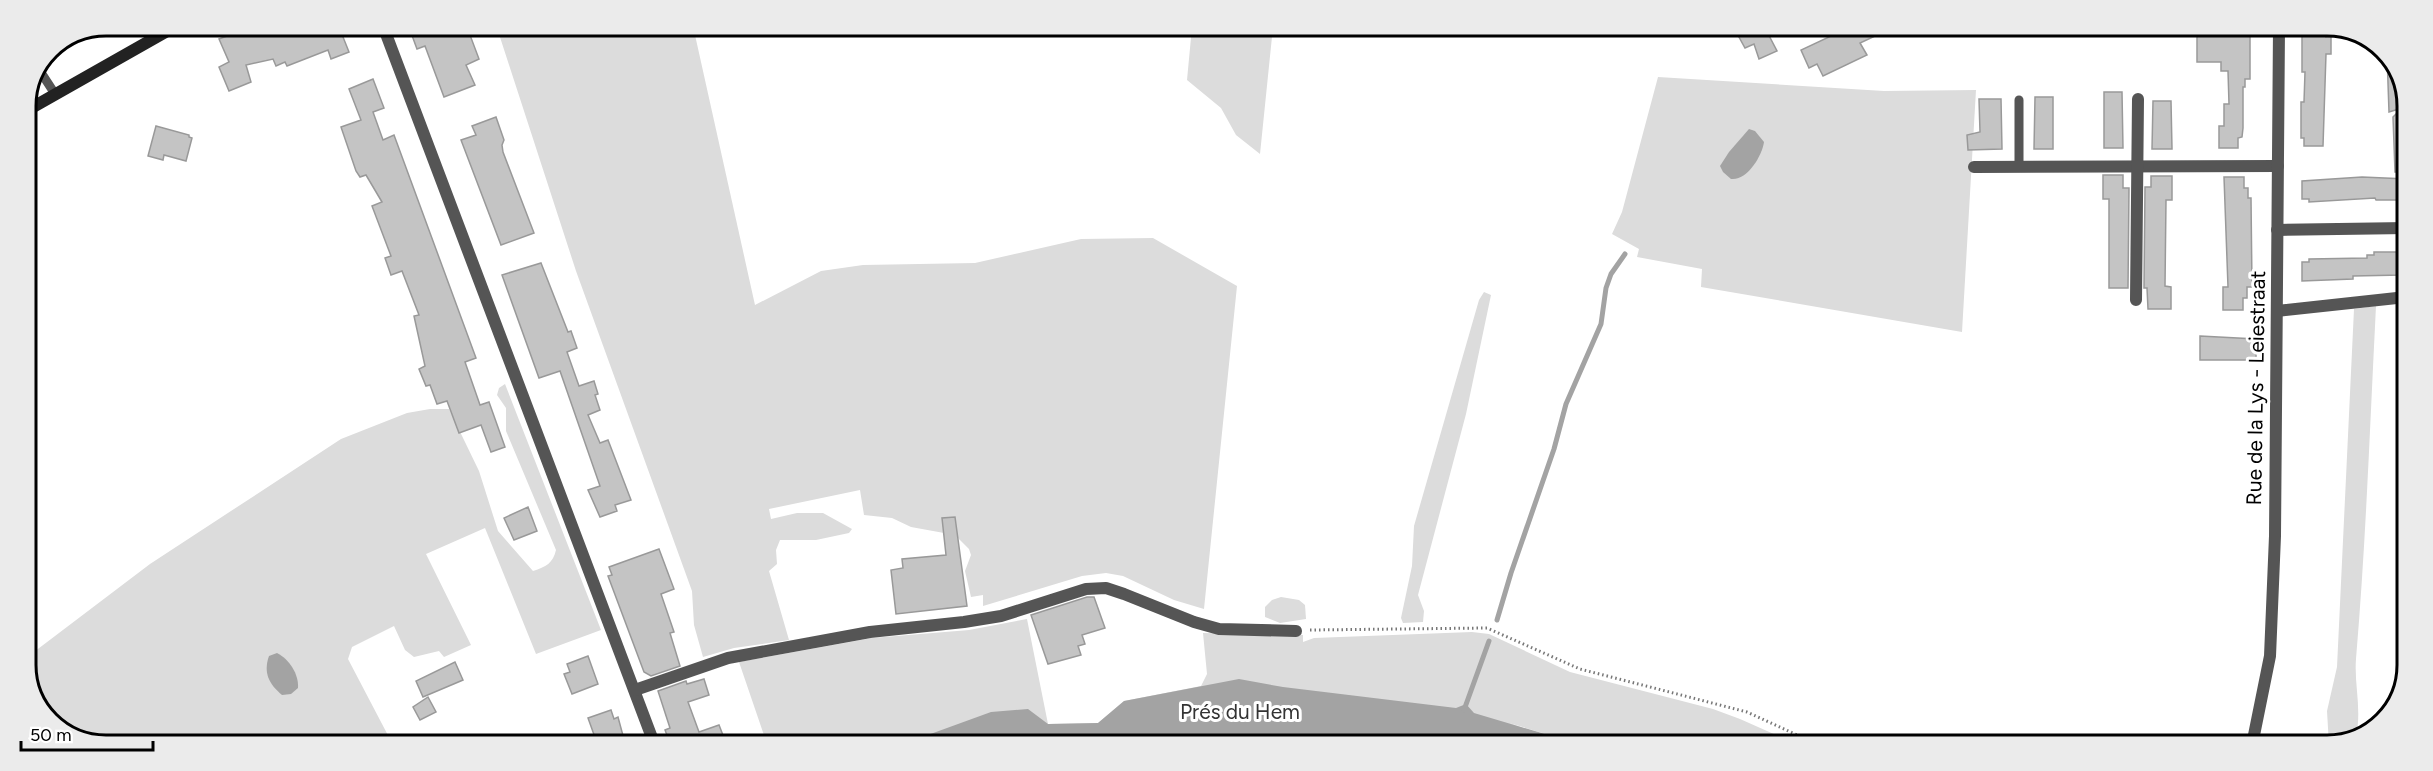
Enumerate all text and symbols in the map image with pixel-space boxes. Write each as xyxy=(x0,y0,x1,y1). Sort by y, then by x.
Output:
street label: Rue de la Lys - Leiestraat xyxy=(2241,270,2270,506)
park label: Prés du Hem xyxy=(1180,699,1300,724)
scale bar xyxy=(21,714,153,752)
text: 50 m xyxy=(30,724,72,746)

